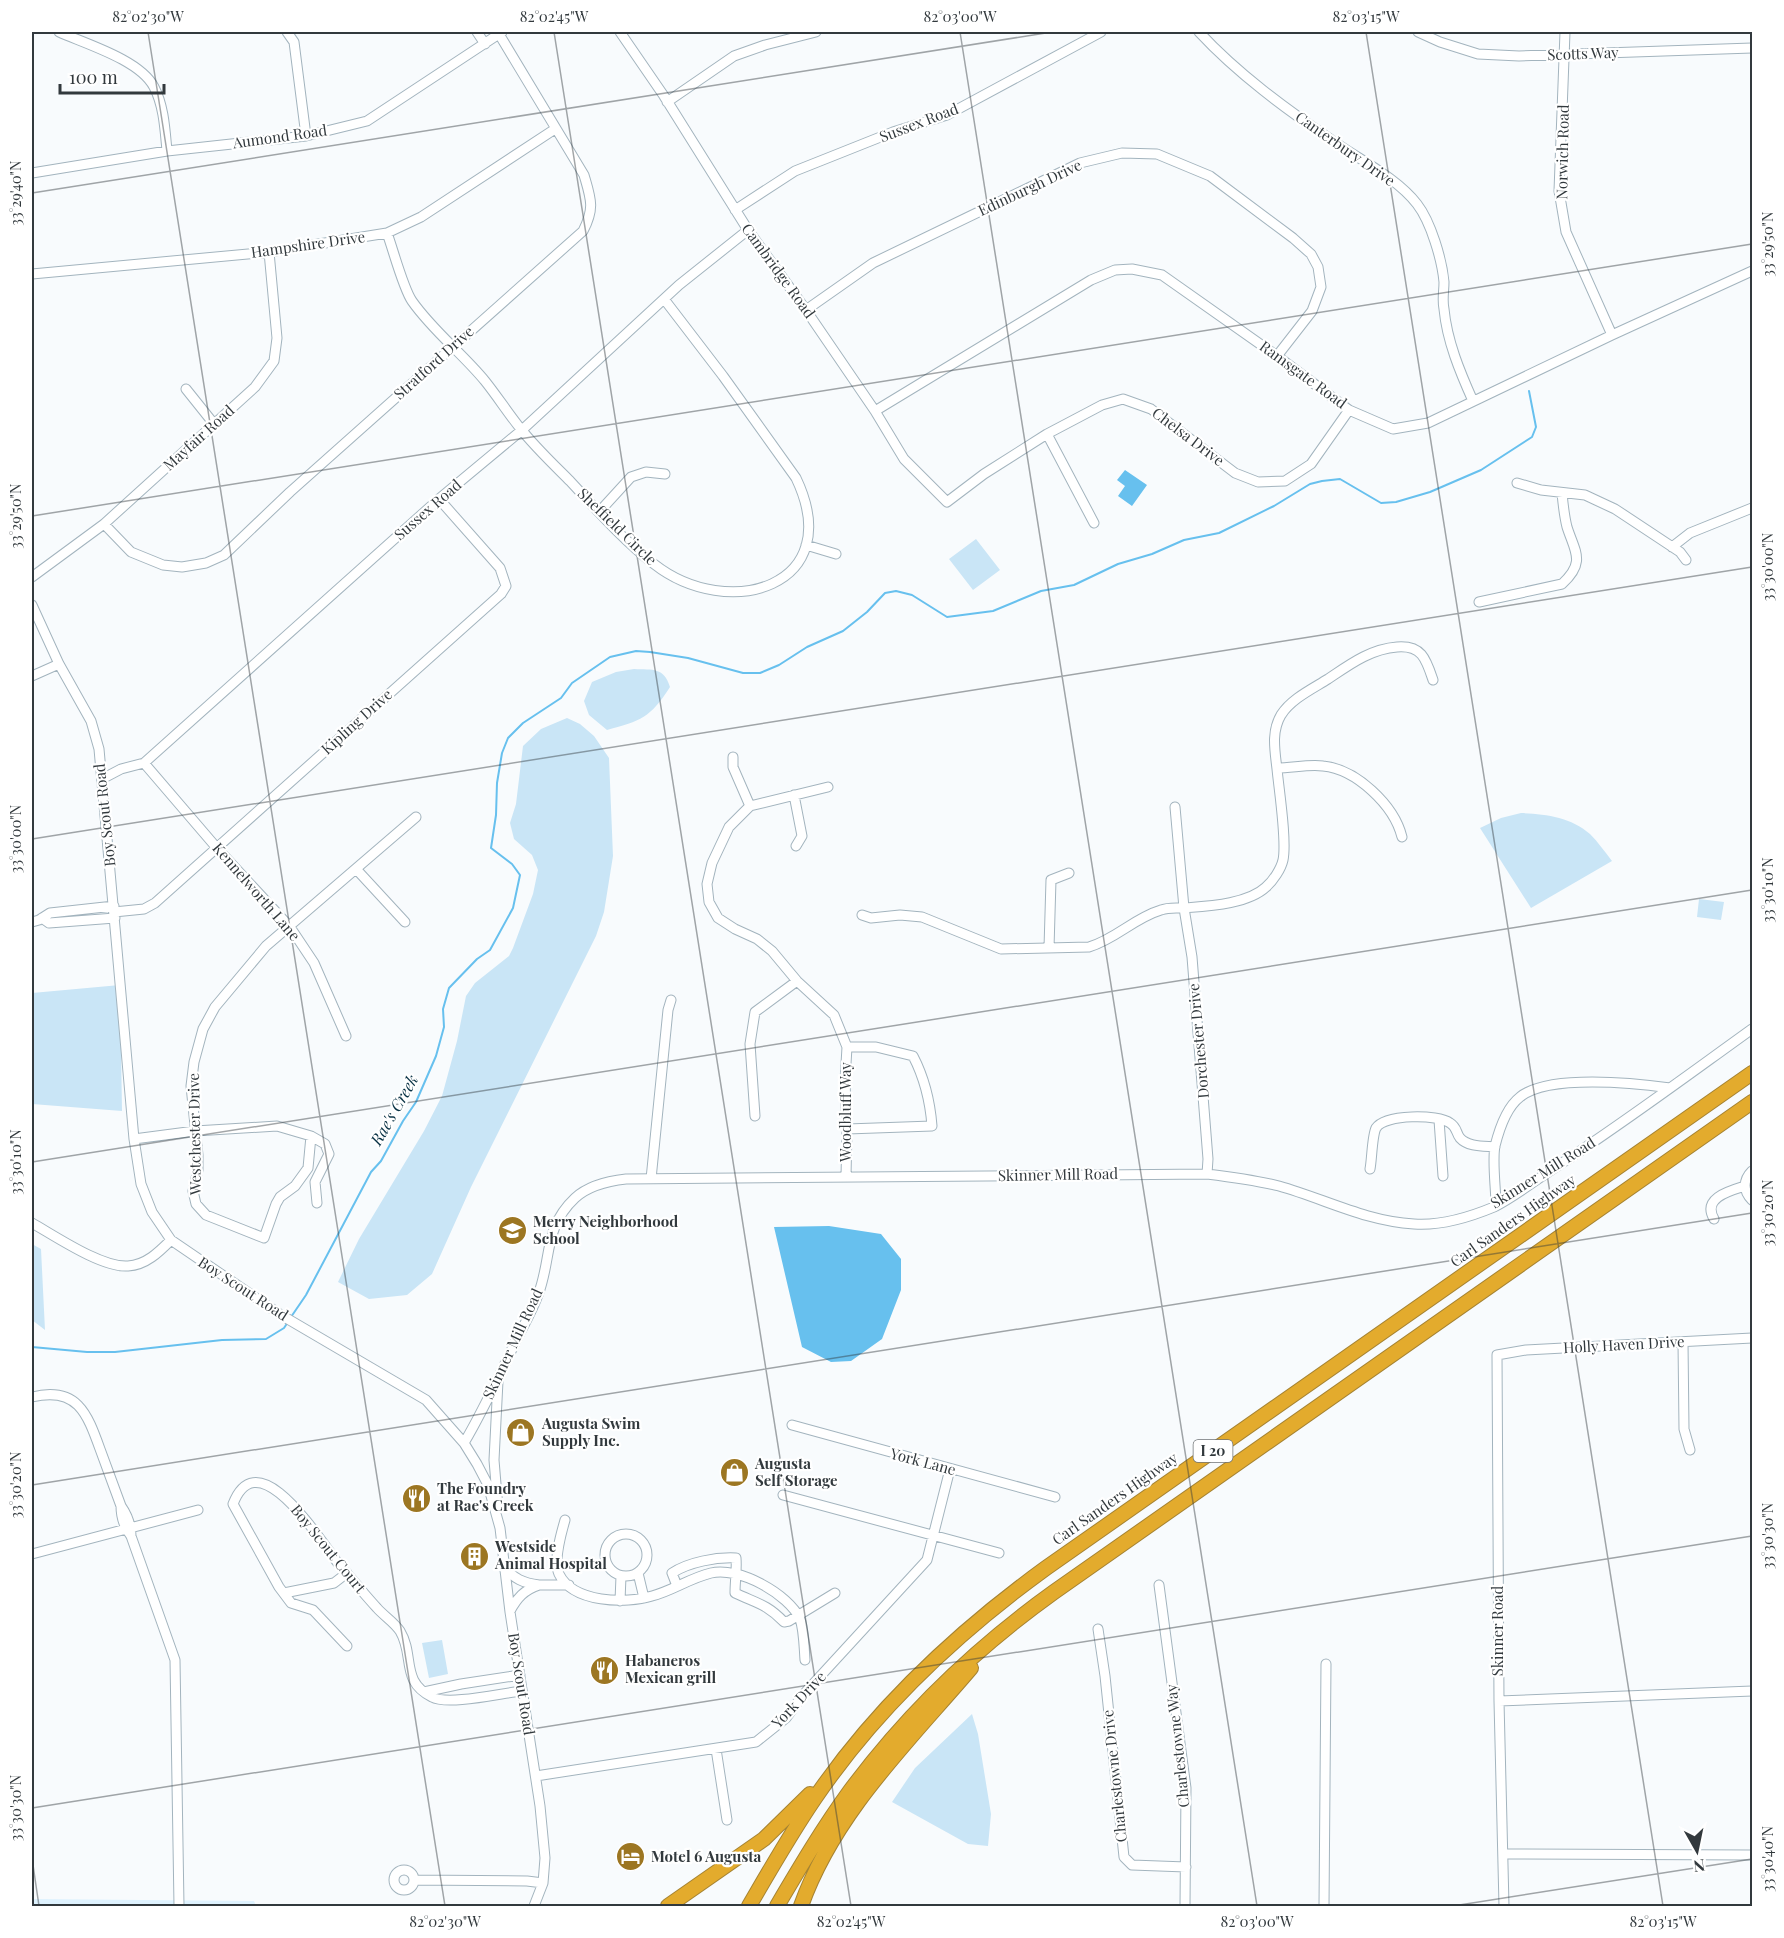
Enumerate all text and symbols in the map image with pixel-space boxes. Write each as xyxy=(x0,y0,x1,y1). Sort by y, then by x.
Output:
text: 82°02'30"W xyxy=(112,6,184,26)
text: 82°02'45"W xyxy=(520,6,589,26)
text: 82°03'00"W xyxy=(923,6,997,26)
text: 82°03'15"W xyxy=(1332,6,1400,26)
street label: Scotts Way xyxy=(1547,42,1619,64)
scale bar xyxy=(60,57,164,95)
text: 100 m xyxy=(69,65,118,89)
street label: Sussex Road xyxy=(876,98,961,146)
street label: Norwich Road xyxy=(1551,104,1573,200)
street label: Canterbury Drive xyxy=(1292,106,1399,190)
street label: Aumond Road xyxy=(231,119,328,153)
street label: Edinburgh Drive xyxy=(974,154,1085,220)
text: 33°29'40"N xyxy=(5,160,25,226)
text: 33°29'50"N xyxy=(1757,211,1777,277)
street label: Cambridge Road xyxy=(738,219,820,322)
street label: Hampshire Drive xyxy=(249,226,366,262)
street label: Stratford Drive xyxy=(389,321,478,404)
street label: Ramsgate Road xyxy=(1256,336,1351,413)
street label: Mayfair Road xyxy=(159,400,238,474)
street label: Chelsa Drive xyxy=(1148,402,1229,470)
street label: Sussex Road xyxy=(389,474,465,544)
text: 33°29'50"N xyxy=(5,483,25,549)
street label: Sheffield Circle xyxy=(574,483,662,569)
text: 33°30'00"N xyxy=(1757,532,1777,601)
street label: Kipling Drive xyxy=(317,684,396,758)
street label: Boy Scout Road xyxy=(89,762,119,868)
text: 33°30'00"N xyxy=(5,804,25,873)
street label: Kennelworth Lane xyxy=(208,838,305,945)
text: 33°30'10"N xyxy=(1757,857,1777,923)
street label: Dorchester Drive xyxy=(1183,983,1213,1100)
street label: Woodbluff Way xyxy=(835,1062,855,1163)
water label: Rae's Creek xyxy=(364,1071,422,1150)
street label: Westchester Drive xyxy=(183,1073,205,1196)
text: 33°30'10"N xyxy=(5,1129,25,1195)
street label: Skinner Mill Road xyxy=(1486,1132,1599,1212)
street label: Skinner Mill Road xyxy=(998,1163,1119,1185)
street label: Carl Sanders Highway xyxy=(1446,1169,1579,1271)
text: 33°30'20"N xyxy=(1757,1179,1777,1247)
place label: Merry Neighborhood School xyxy=(533,1211,678,1248)
school or university icon: Merry Neighborhood School xyxy=(496,1215,528,1247)
street label: Boy Scout Road xyxy=(195,1252,293,1325)
street label: Skinner Mill Road xyxy=(478,1285,547,1402)
street label: Holly Haven Drive xyxy=(1563,1331,1685,1357)
place label: Augusta Swim Supply Inc. xyxy=(541,1413,641,1450)
shop icon: Augusta Swim Supply Inc. xyxy=(505,1417,537,1449)
road number: I 20 xyxy=(1194,1440,1232,1462)
street label: York Lane xyxy=(887,1442,958,1479)
street label: Carl Sanders Highway xyxy=(1048,1447,1181,1549)
text: 33°30'20"N xyxy=(5,1451,25,1519)
place label: Augusta Self Storage xyxy=(754,1453,838,1490)
shop icon: Augusta Self Storage xyxy=(718,1457,750,1489)
place label: The Foundry at Rae's Creek xyxy=(437,1478,534,1515)
restaurant icon: The Foundry at Rae's Creek xyxy=(400,1482,432,1514)
street label: Boy Scout Court xyxy=(287,1500,371,1597)
text: 33°30'30"N xyxy=(1757,1502,1777,1569)
place label: Westside Animal Hospital xyxy=(494,1536,607,1573)
building icon: Westside Animal Hospital xyxy=(458,1540,490,1572)
street label: Skinner Road xyxy=(1487,1585,1507,1676)
street label: Boy Scout Road xyxy=(504,1631,540,1737)
place label: Habaneros Mexican grill xyxy=(625,1650,716,1687)
restaurant icon: Habaneros Mexican grill xyxy=(588,1654,620,1686)
street label: York Drive xyxy=(766,1667,830,1733)
street label: Charlestowne Way xyxy=(1161,1683,1193,1809)
street label: Charlestowne Drive xyxy=(1097,1709,1131,1843)
text: 33°30'30"N xyxy=(5,1774,25,1841)
north arrow xyxy=(1667,1821,1727,1881)
text: 33°30'40"N xyxy=(1757,1825,1777,1892)
hotel icon: Motel 6 Augusta xyxy=(614,1841,646,1873)
place label: Motel 6 Augusta xyxy=(651,1846,762,1866)
text: N xyxy=(1692,1855,1707,1878)
text: 82°02'30"W xyxy=(409,1911,481,1931)
text: 82°02'45"W xyxy=(817,1911,886,1931)
text: 82°03'00"W xyxy=(1220,1911,1294,1931)
text: 82°03'15"W xyxy=(1629,1911,1697,1931)

